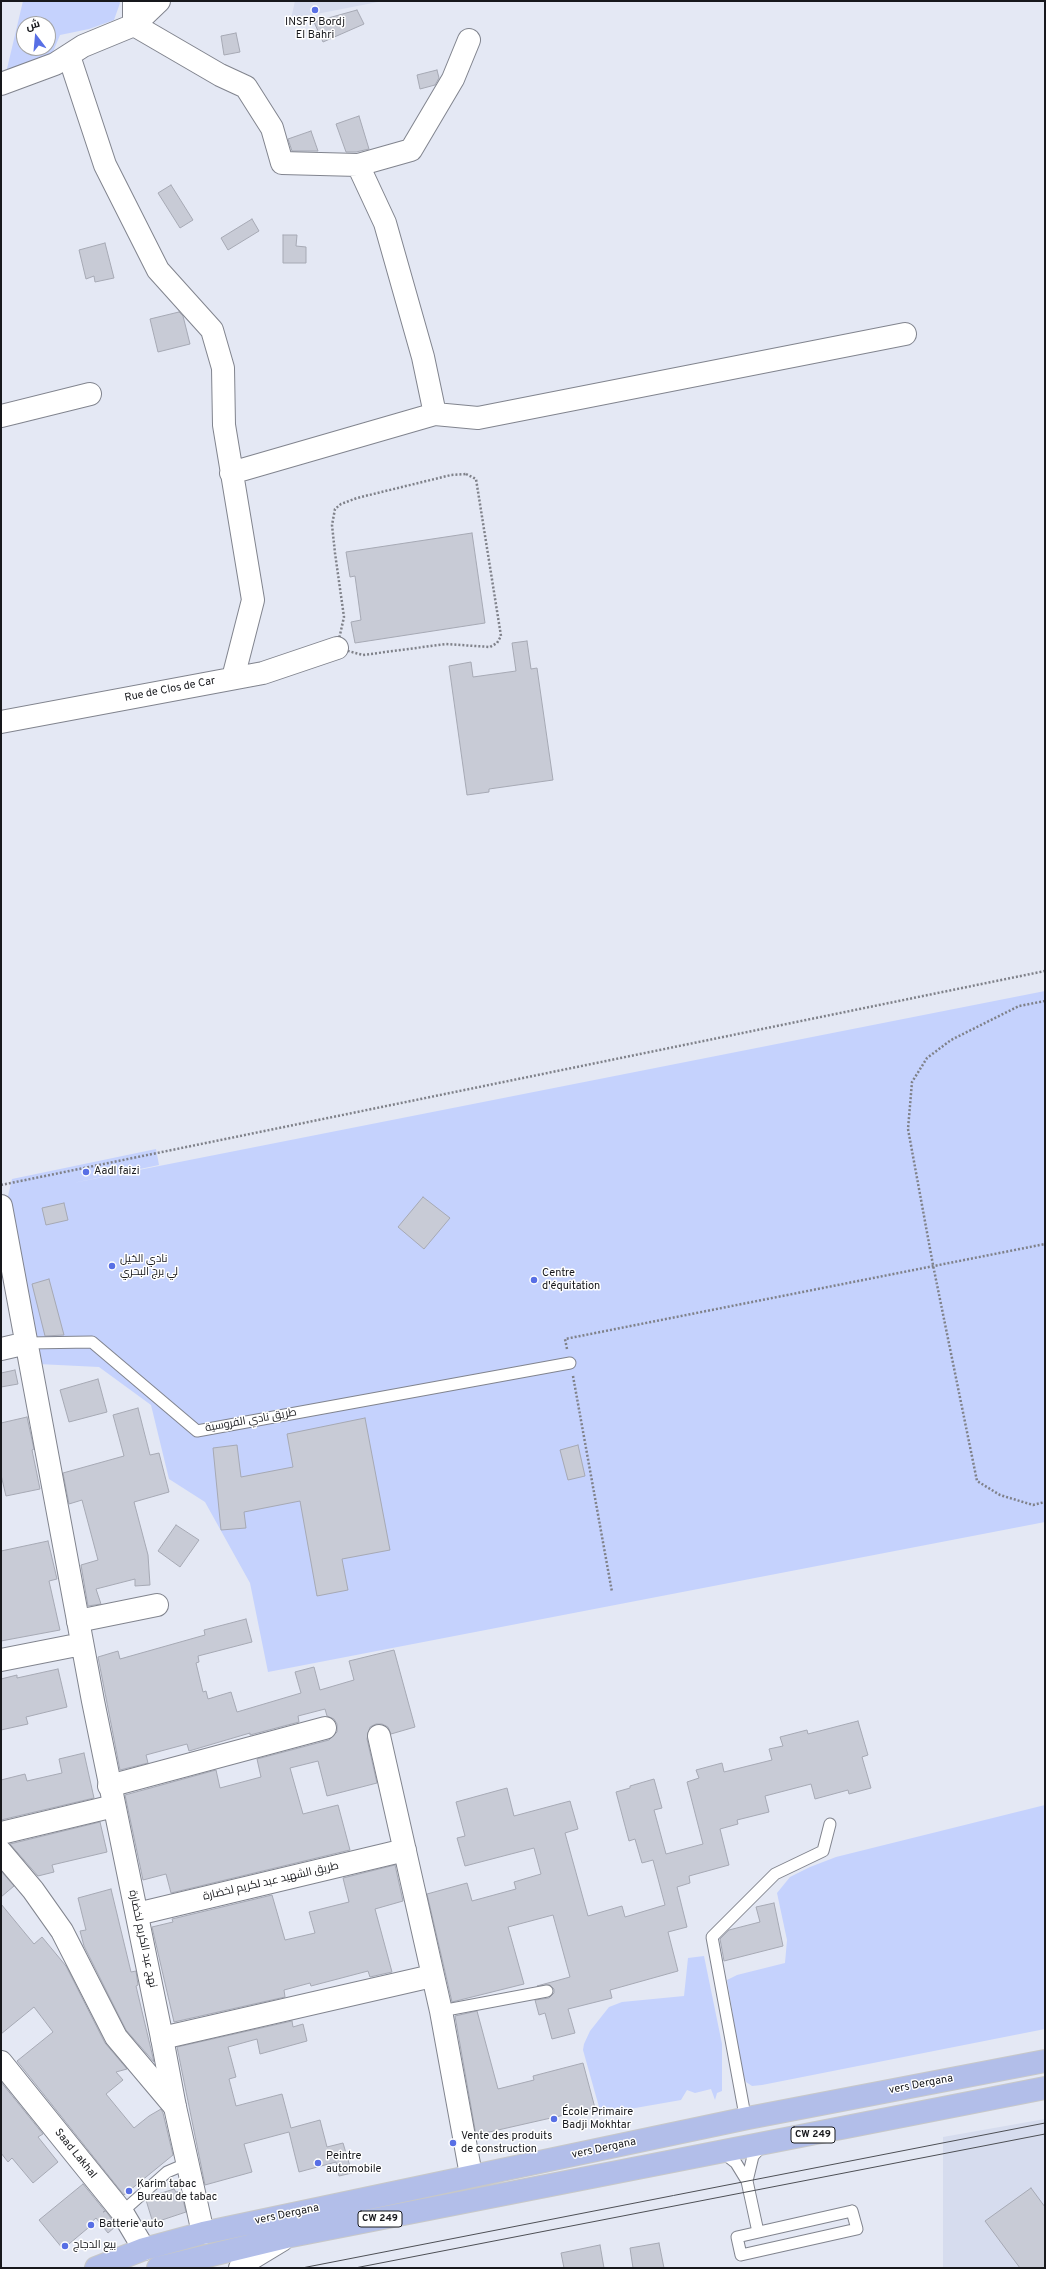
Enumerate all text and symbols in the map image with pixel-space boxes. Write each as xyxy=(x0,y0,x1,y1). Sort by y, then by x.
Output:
marker: INSFP Bordj El Bahri xyxy=(310,5,320,15)
north arrow xyxy=(16,16,56,56)
place label: INSFP Bordj El Bahri xyxy=(285,16,345,42)
text: ش xyxy=(24,17,42,34)
street label: Rue de Clos de Car xyxy=(123,675,217,705)
place label: Aadl faizi xyxy=(94,1165,140,1179)
marker: Aadl faizi xyxy=(81,1167,91,1177)
place label: نادي الخيل لي برج البحري xyxy=(120,1253,178,1279)
marker: نادي الخيل لي برج البحري xyxy=(107,1261,117,1271)
place label: Centre d'équitation xyxy=(542,1267,600,1293)
marker: Centre d'équitation xyxy=(529,1275,539,1285)
street label: طريق نادي الفروسية xyxy=(204,1406,298,1436)
street label: طريق الشهيد عبد لكريم لخضارة xyxy=(202,1860,340,1904)
street label: نهج عبد الكريم لخضارة xyxy=(125,1889,159,1989)
street label: vers Dergana xyxy=(888,2072,954,2098)
place label: École Primaire Badji Mokhtar xyxy=(562,2106,633,2132)
marker: École Primaire Badji Mokhtar xyxy=(549,2114,559,2124)
street label: Saad Lakhal xyxy=(51,2127,99,2181)
road number: CW 249 xyxy=(791,2127,835,2143)
place label: Vente des produits de construction xyxy=(461,2130,552,2156)
street label: vers Dergana xyxy=(571,2136,637,2162)
marker: Vente des produits de construction xyxy=(448,2138,458,2148)
place label: Peintre automobile xyxy=(326,2150,382,2176)
marker: Peintre automobile xyxy=(313,2158,323,2168)
place label: Karim tabac Bureau de tabac xyxy=(137,2178,217,2204)
marker: Karim tabac Bureau de tabac xyxy=(124,2186,134,2196)
street label: vers Dergana xyxy=(254,2202,320,2228)
road number: CW 249 xyxy=(358,2211,402,2227)
place label: Batterie auto xyxy=(99,2218,164,2232)
marker: Batterie auto xyxy=(86,2220,96,2230)
place label: بيع الدجاج xyxy=(73,2239,116,2253)
marker: بيع الدجاج xyxy=(60,2241,70,2251)

